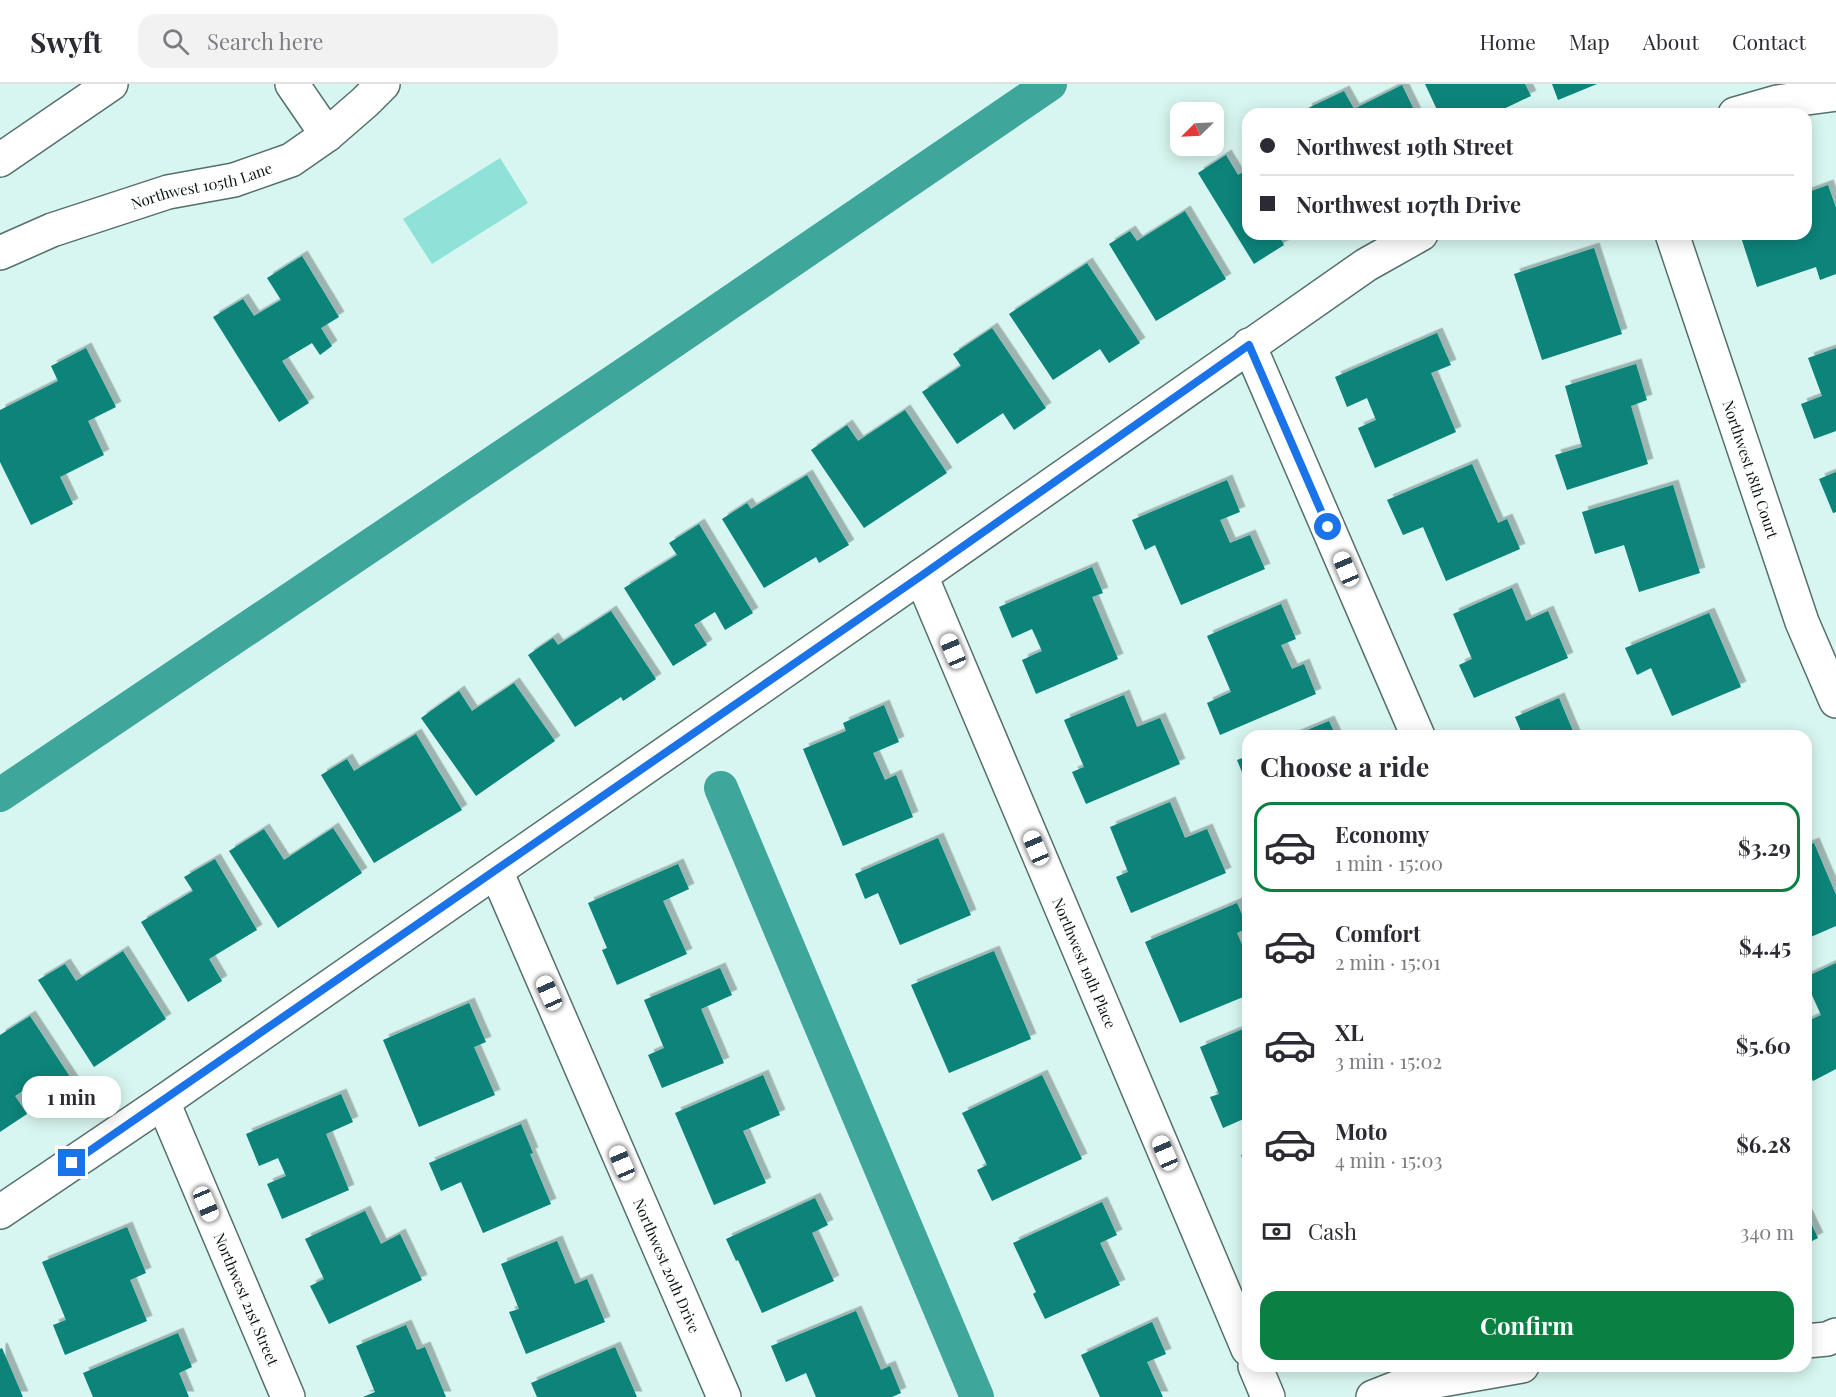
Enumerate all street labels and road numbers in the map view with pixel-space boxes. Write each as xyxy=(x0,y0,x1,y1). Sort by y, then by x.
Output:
street label: Northwest 105th Lane xyxy=(128,157,275,214)
street label: Northwest 18th Court xyxy=(1718,398,1783,541)
street label: Northwest 19th Place xyxy=(1048,894,1121,1031)
street label: Northwest 20th Drive xyxy=(629,1195,705,1336)
street label: Northwest 21st Street xyxy=(210,1230,284,1369)

